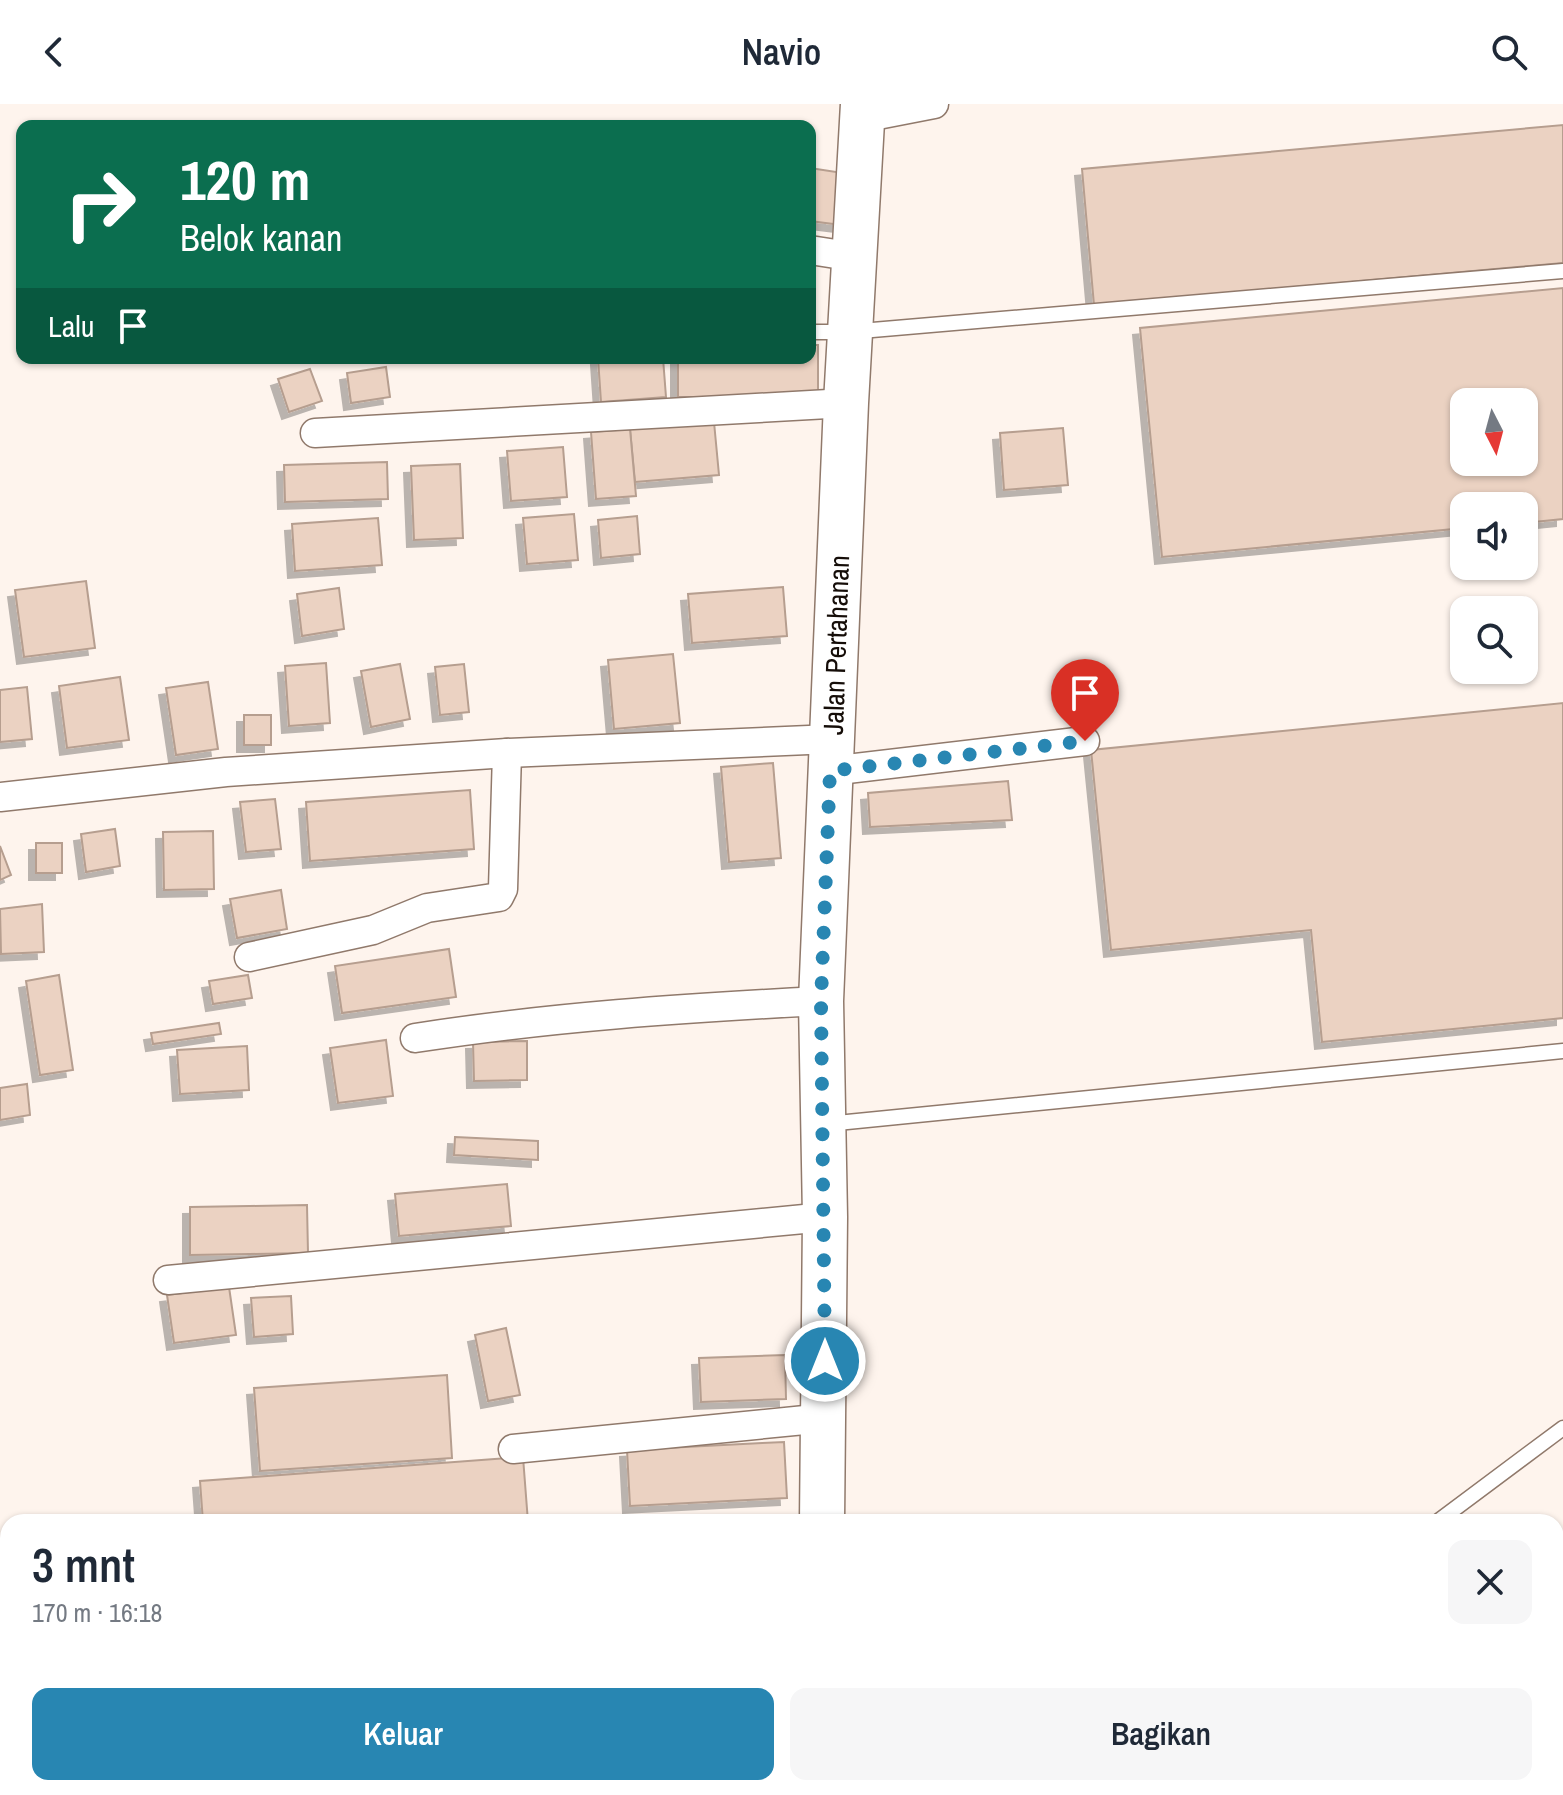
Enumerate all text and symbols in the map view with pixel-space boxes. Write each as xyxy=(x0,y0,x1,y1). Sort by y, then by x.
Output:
text: Navio xyxy=(742,28,821,76)
icon: back xyxy=(32,30,76,74)
icon: search xyxy=(1487,30,1531,74)
text: 120 m xyxy=(180,142,310,217)
icon: right xyxy=(48,152,152,256)
text: Belok kanan xyxy=(180,214,342,262)
icon: arrive xyxy=(111,304,155,348)
text: Lalu xyxy=(48,306,95,346)
north arrow xyxy=(1450,388,1538,476)
map controls xyxy=(1450,388,1538,684)
button: sound xyxy=(1450,492,1538,580)
street label: Jalan Pertahanan xyxy=(814,554,858,736)
button: search xyxy=(1450,596,1538,684)
pin xyxy=(1051,659,1119,741)
icon: arrive xyxy=(1063,671,1107,715)
position arrow xyxy=(783,1319,867,1403)
text: 3 mnt xyxy=(32,1532,135,1597)
button: close xyxy=(1448,1540,1532,1624)
text: 170 m · 16:18 xyxy=(32,1595,162,1630)
button: Keluar xyxy=(32,1688,774,1780)
button: Bagikan xyxy=(790,1688,1532,1780)

